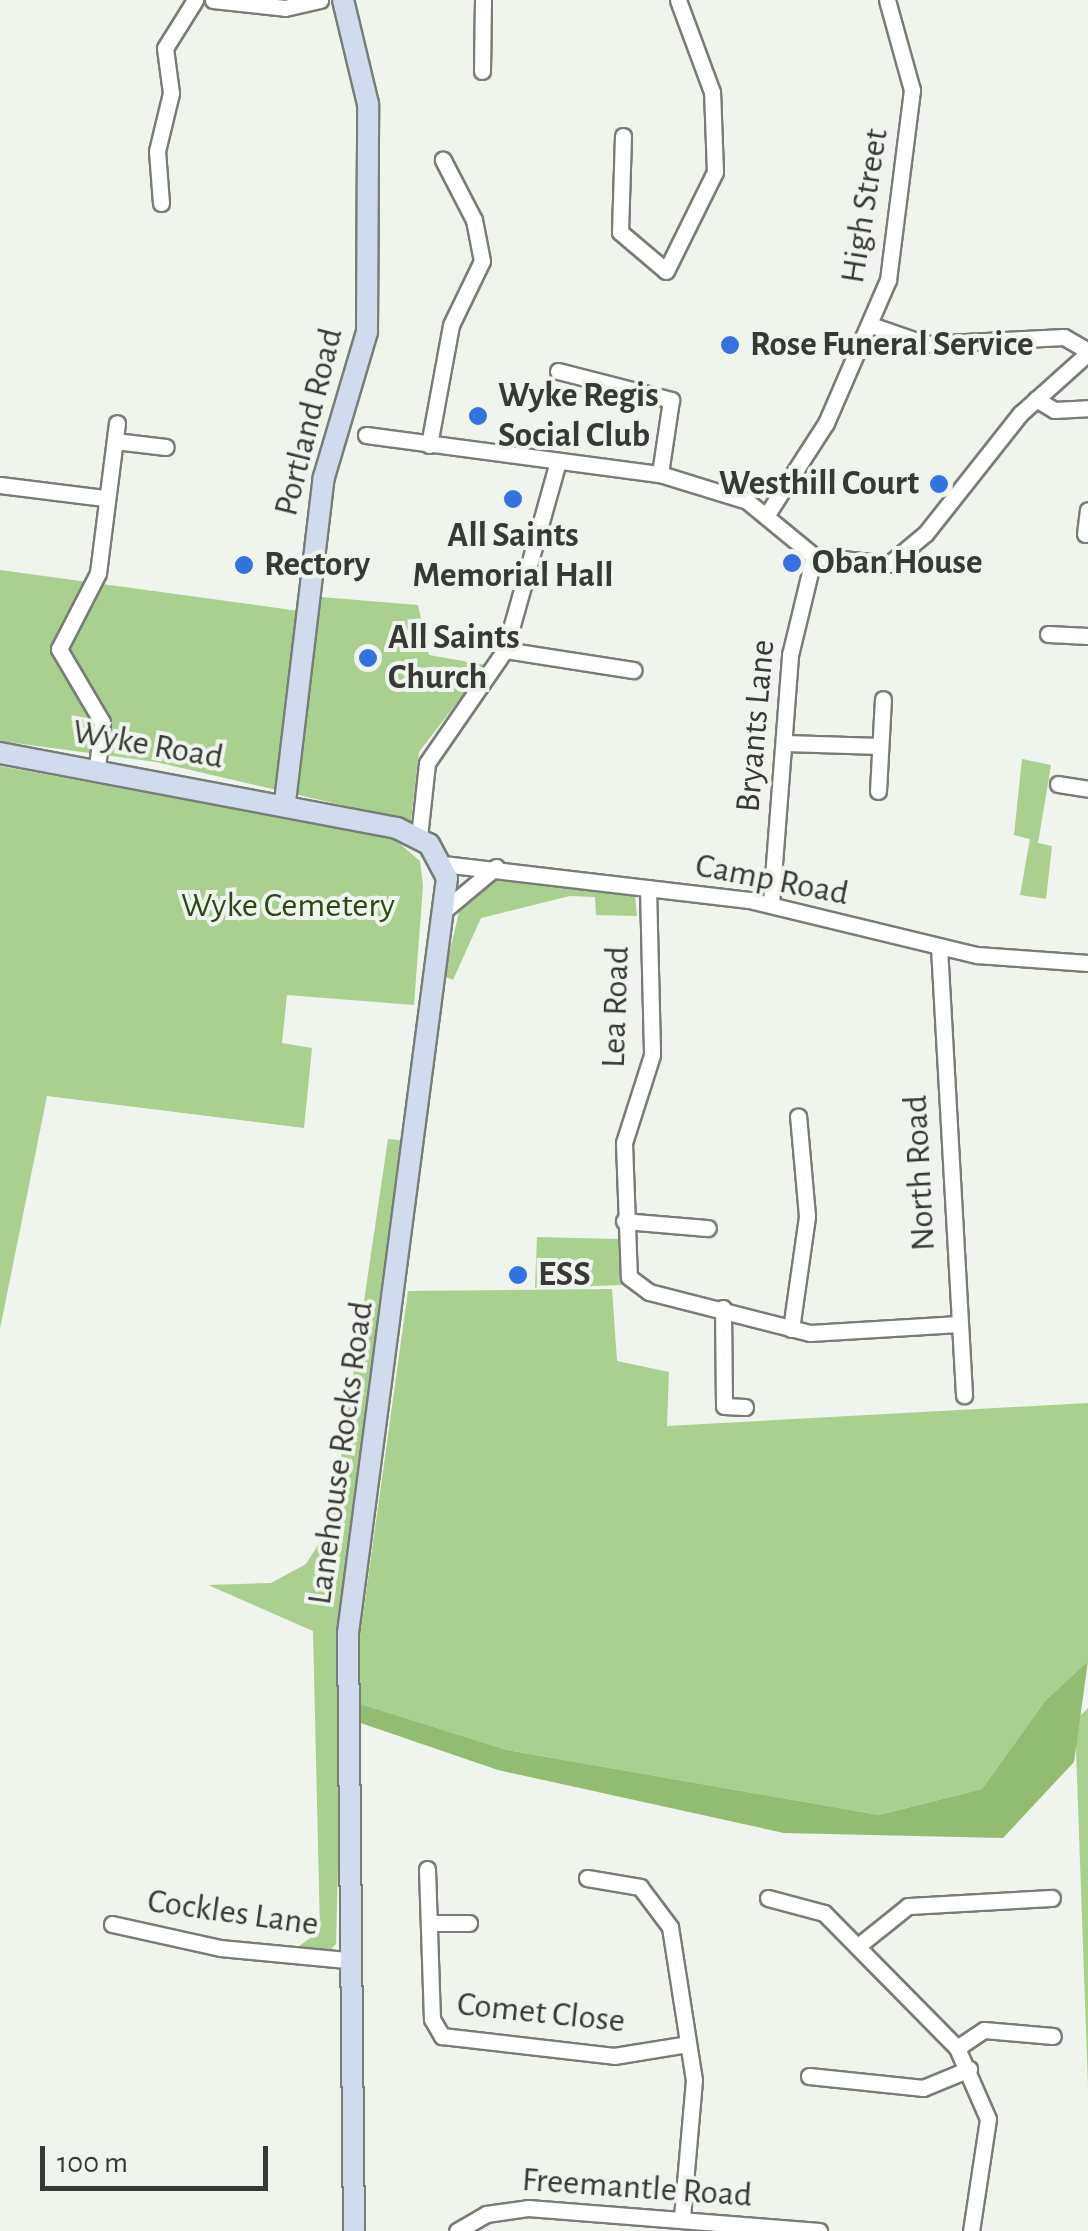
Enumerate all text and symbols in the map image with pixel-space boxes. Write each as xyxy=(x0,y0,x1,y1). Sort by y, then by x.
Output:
street label: High Street xyxy=(832,126,898,286)
street label: Portland Road xyxy=(265,324,353,520)
place label: Rose Funeral Service xyxy=(750,324,1033,366)
marker: Rose Funeral Service xyxy=(719,334,741,356)
place label: Wyke Regis Social Club xyxy=(498,375,659,457)
marker: Wyke Regis Social Club xyxy=(467,405,489,427)
place label: Westhill Court xyxy=(719,463,919,505)
marker: Westhill Court xyxy=(928,473,950,495)
marker: All Saints Memorial Hall xyxy=(502,488,524,510)
place label: All Saints Memorial Hall xyxy=(413,515,613,597)
place label: Oban House xyxy=(812,542,982,584)
place label: Rectory xyxy=(264,544,370,586)
marker: Oban House xyxy=(781,552,803,574)
marker: Rectory xyxy=(233,554,255,576)
place label: All Saints Church xyxy=(388,617,520,699)
street label: Bryants Lane xyxy=(728,638,784,814)
marker: All Saints Church xyxy=(357,647,379,669)
street label: Wyke Road xyxy=(69,711,227,779)
street label: Camp Road xyxy=(692,845,852,915)
park label: Wyke Cemetery xyxy=(181,885,395,927)
street label: Lea Road xyxy=(593,945,639,1069)
street label: North Road xyxy=(895,1094,945,1252)
place label: ESS xyxy=(538,1254,591,1296)
marker: ESS xyxy=(507,1264,529,1286)
street label: Lanehouse Rocks Road xyxy=(299,1299,383,1607)
street label: Cockles Lane xyxy=(145,1880,321,1946)
street label: Comet Close xyxy=(455,1983,627,2043)
scale bar xyxy=(45,2126,272,2188)
text: 100 m xyxy=(57,2148,128,2178)
street label: Freemantle Road xyxy=(520,2159,754,2217)

